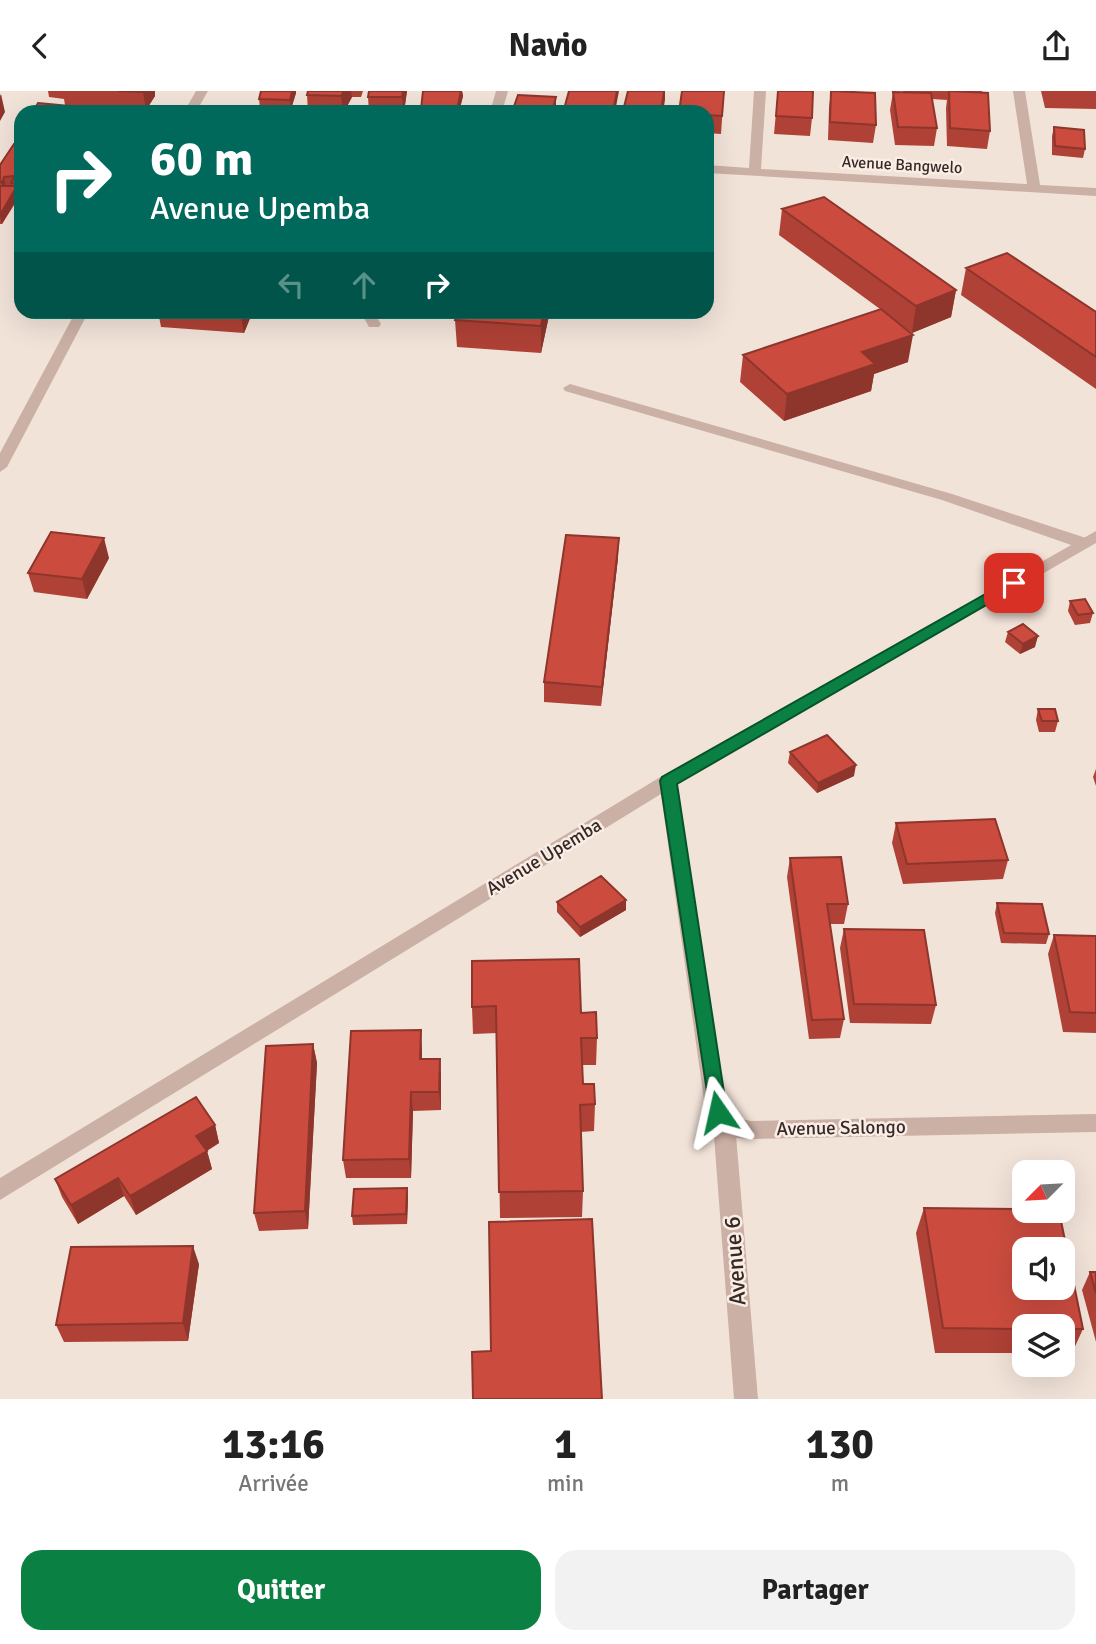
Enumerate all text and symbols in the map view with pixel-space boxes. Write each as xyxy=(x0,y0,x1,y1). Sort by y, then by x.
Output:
text: Navio xyxy=(508,26,588,65)
icon: back xyxy=(21,27,59,65)
icon: share xyxy=(1037,27,1075,65)
text: 60 m xyxy=(150,129,253,189)
icon: right xyxy=(35,133,126,224)
street label: Avenue Bangwelo xyxy=(841,152,963,178)
text: Avenue Upemba xyxy=(150,189,370,228)
icon: left xyxy=(272,266,310,304)
icon: ahead xyxy=(345,266,383,304)
icon: right xyxy=(418,266,456,304)
pin xyxy=(984,553,1044,613)
icon: arrive xyxy=(995,564,1033,602)
street label: Avenue Upemba xyxy=(482,813,606,901)
position arrow xyxy=(681,1075,755,1149)
street label: Avenue Salongo xyxy=(776,1115,906,1141)
north arrow xyxy=(1012,1160,1074,1223)
map controls xyxy=(1012,1160,1075,1377)
street label: Avenue 6 xyxy=(717,1215,753,1307)
button: sound xyxy=(1012,1237,1075,1300)
button: layers xyxy=(1012,1314,1075,1377)
text: 13:16 xyxy=(222,1419,325,1470)
text: 1 xyxy=(554,1419,577,1470)
text: 130 xyxy=(806,1419,874,1470)
text: Arrivée xyxy=(238,1469,309,1498)
text: min xyxy=(547,1469,584,1498)
text: m xyxy=(831,1469,849,1498)
button: Quitter xyxy=(21,1550,541,1630)
button: Partager xyxy=(555,1550,1075,1630)

